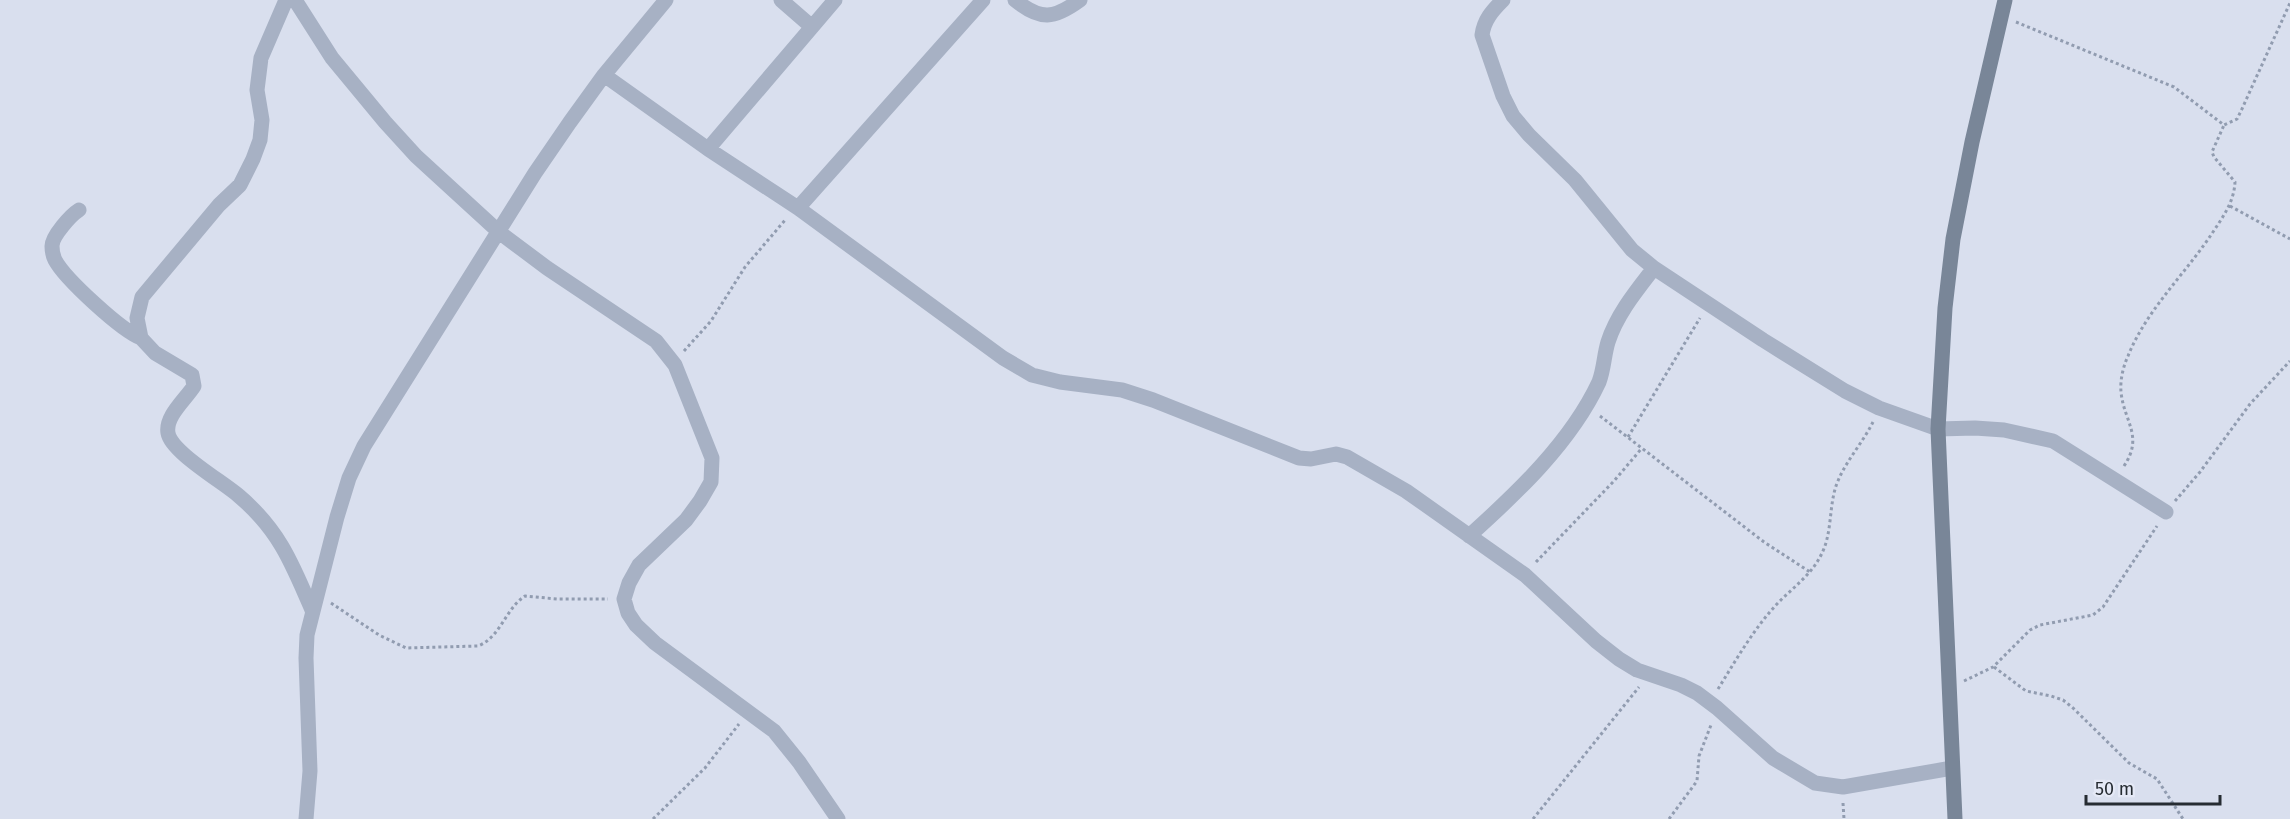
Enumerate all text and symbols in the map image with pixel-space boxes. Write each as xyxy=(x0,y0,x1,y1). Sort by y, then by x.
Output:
scale bar xyxy=(2086,768,2220,806)
text: 50 m xyxy=(2095,778,2134,800)

